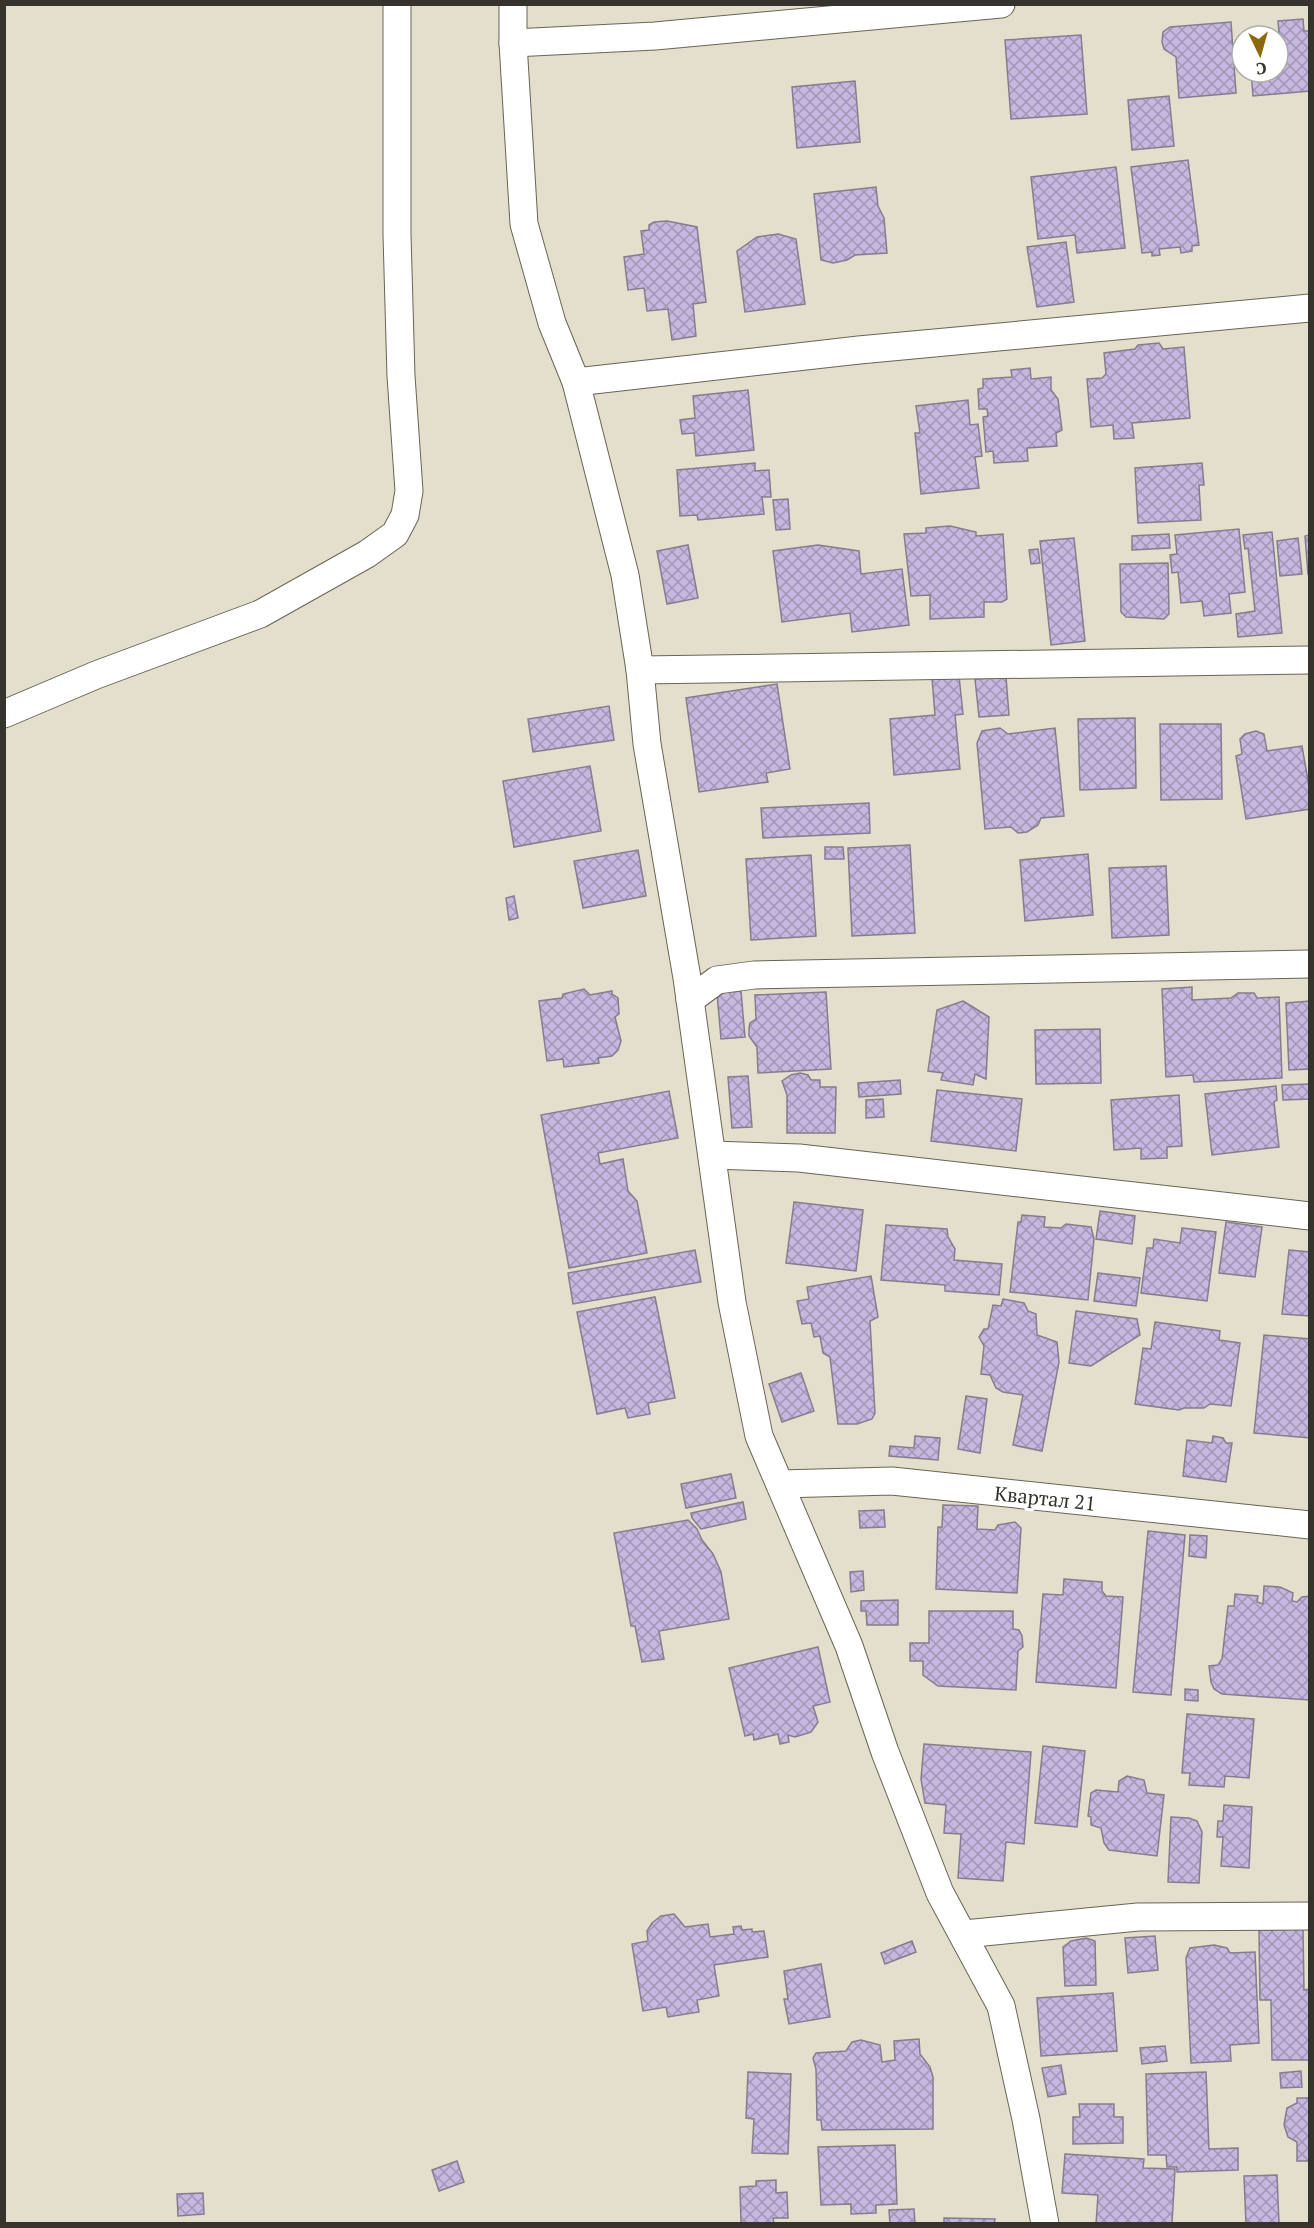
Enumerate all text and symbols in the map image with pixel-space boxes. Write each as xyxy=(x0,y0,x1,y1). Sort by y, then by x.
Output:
north arrow xyxy=(1230,24,1290,84)
text: С xyxy=(1255,58,1267,80)
street label: Квартал 21 xyxy=(993,1479,1097,1517)

